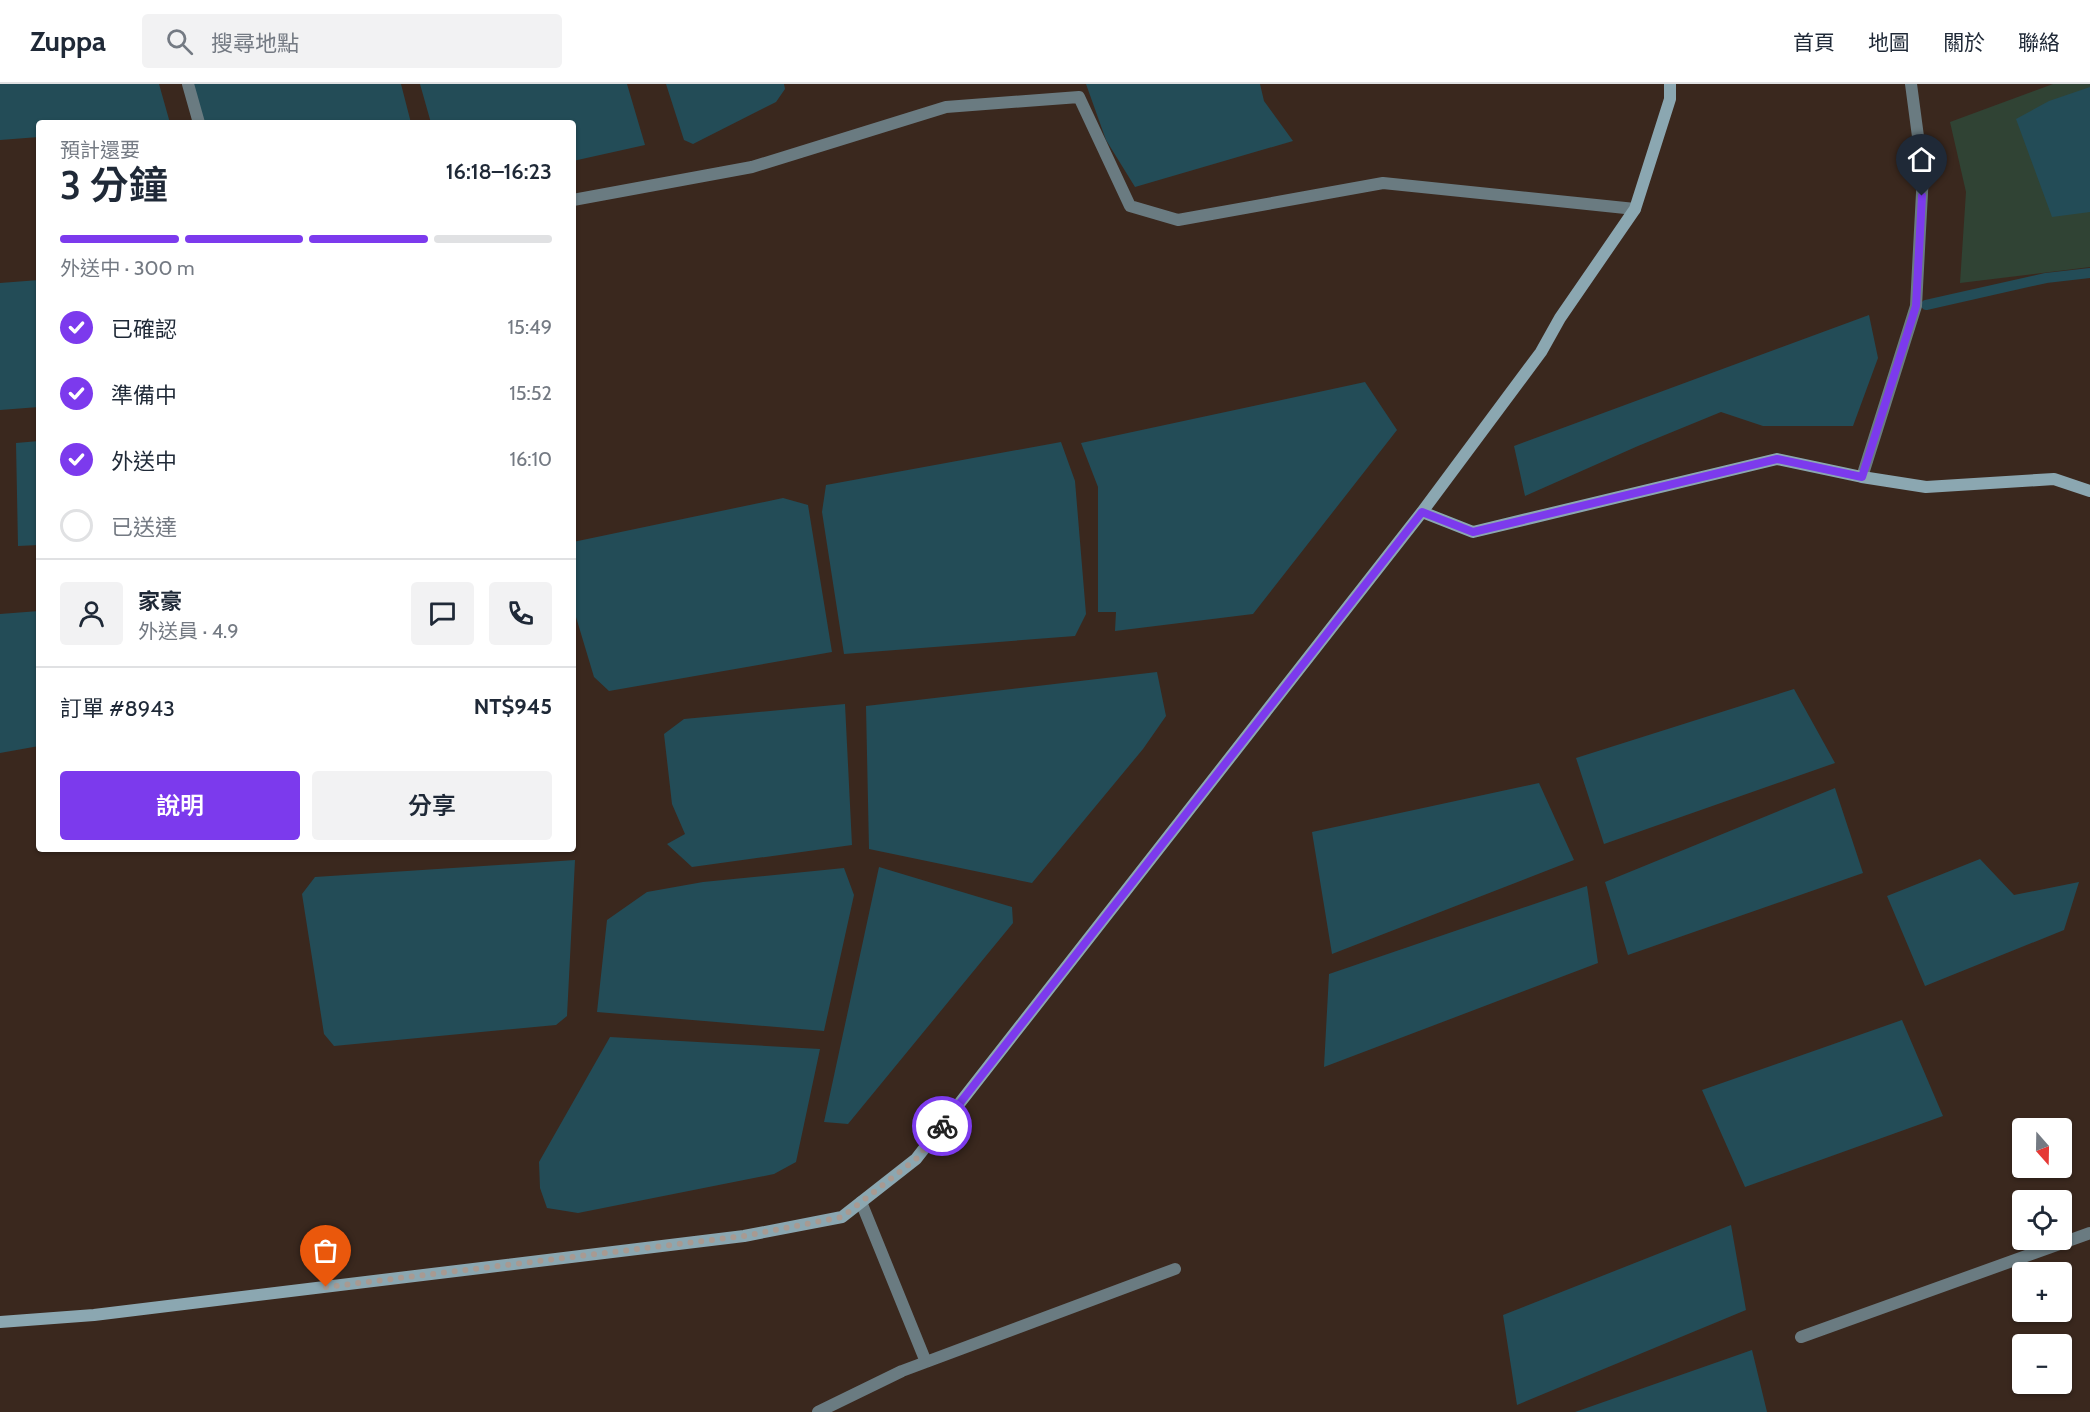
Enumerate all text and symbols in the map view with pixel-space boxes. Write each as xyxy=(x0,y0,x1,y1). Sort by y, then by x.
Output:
search box xyxy=(142,14,562,68)
text: Zuppa xyxy=(30,24,106,58)
icon: search xyxy=(163,25,196,58)
text: 搜尋地點 xyxy=(211,30,299,57)
text: 首頁 xyxy=(1793,30,1835,55)
text: 地圖 xyxy=(1868,30,1910,55)
text: 關於 xyxy=(1943,30,1985,55)
text: 聯絡 xyxy=(2018,30,2060,55)
pin xyxy=(1896,134,1947,196)
text: 預計還要 xyxy=(60,138,140,162)
icon: home xyxy=(1905,143,1938,176)
text: 16:18–16:23 xyxy=(446,158,552,185)
text: 3 分鐘 xyxy=(60,161,168,209)
text: 外送中 · 300 m xyxy=(60,256,195,280)
icon: check xyxy=(60,311,93,344)
text: 15:49 xyxy=(508,315,552,339)
text: 已確認 xyxy=(111,316,177,343)
icon: check xyxy=(60,377,93,410)
text: 15:52 xyxy=(509,381,552,405)
text: 準備中 xyxy=(111,382,177,409)
icon: check xyxy=(60,443,93,476)
text: 16:10 xyxy=(509,447,552,471)
text: 外送中 xyxy=(111,448,177,475)
text: 已送達 xyxy=(111,514,177,541)
button: person xyxy=(60,582,123,645)
button: chat xyxy=(411,582,474,645)
button: phone xyxy=(489,582,552,645)
text: 家豪 xyxy=(138,588,182,615)
text: 外送員 · 4.9 xyxy=(138,619,239,643)
text: NT$945 xyxy=(474,693,552,720)
text: 訂單 #8943 xyxy=(60,695,175,722)
button: 說明 xyxy=(60,771,300,840)
button: 分享 xyxy=(312,771,552,840)
courier xyxy=(912,1096,972,1156)
icon: bike xyxy=(926,1110,959,1143)
north arrow xyxy=(2012,1118,2072,1178)
map controls xyxy=(2012,1118,2072,1394)
button: locate xyxy=(2012,1190,2072,1250)
pin xyxy=(300,1225,351,1287)
icon: bag xyxy=(309,1234,342,1267)
button: + xyxy=(2012,1262,2072,1322)
button: − xyxy=(2012,1334,2072,1394)

